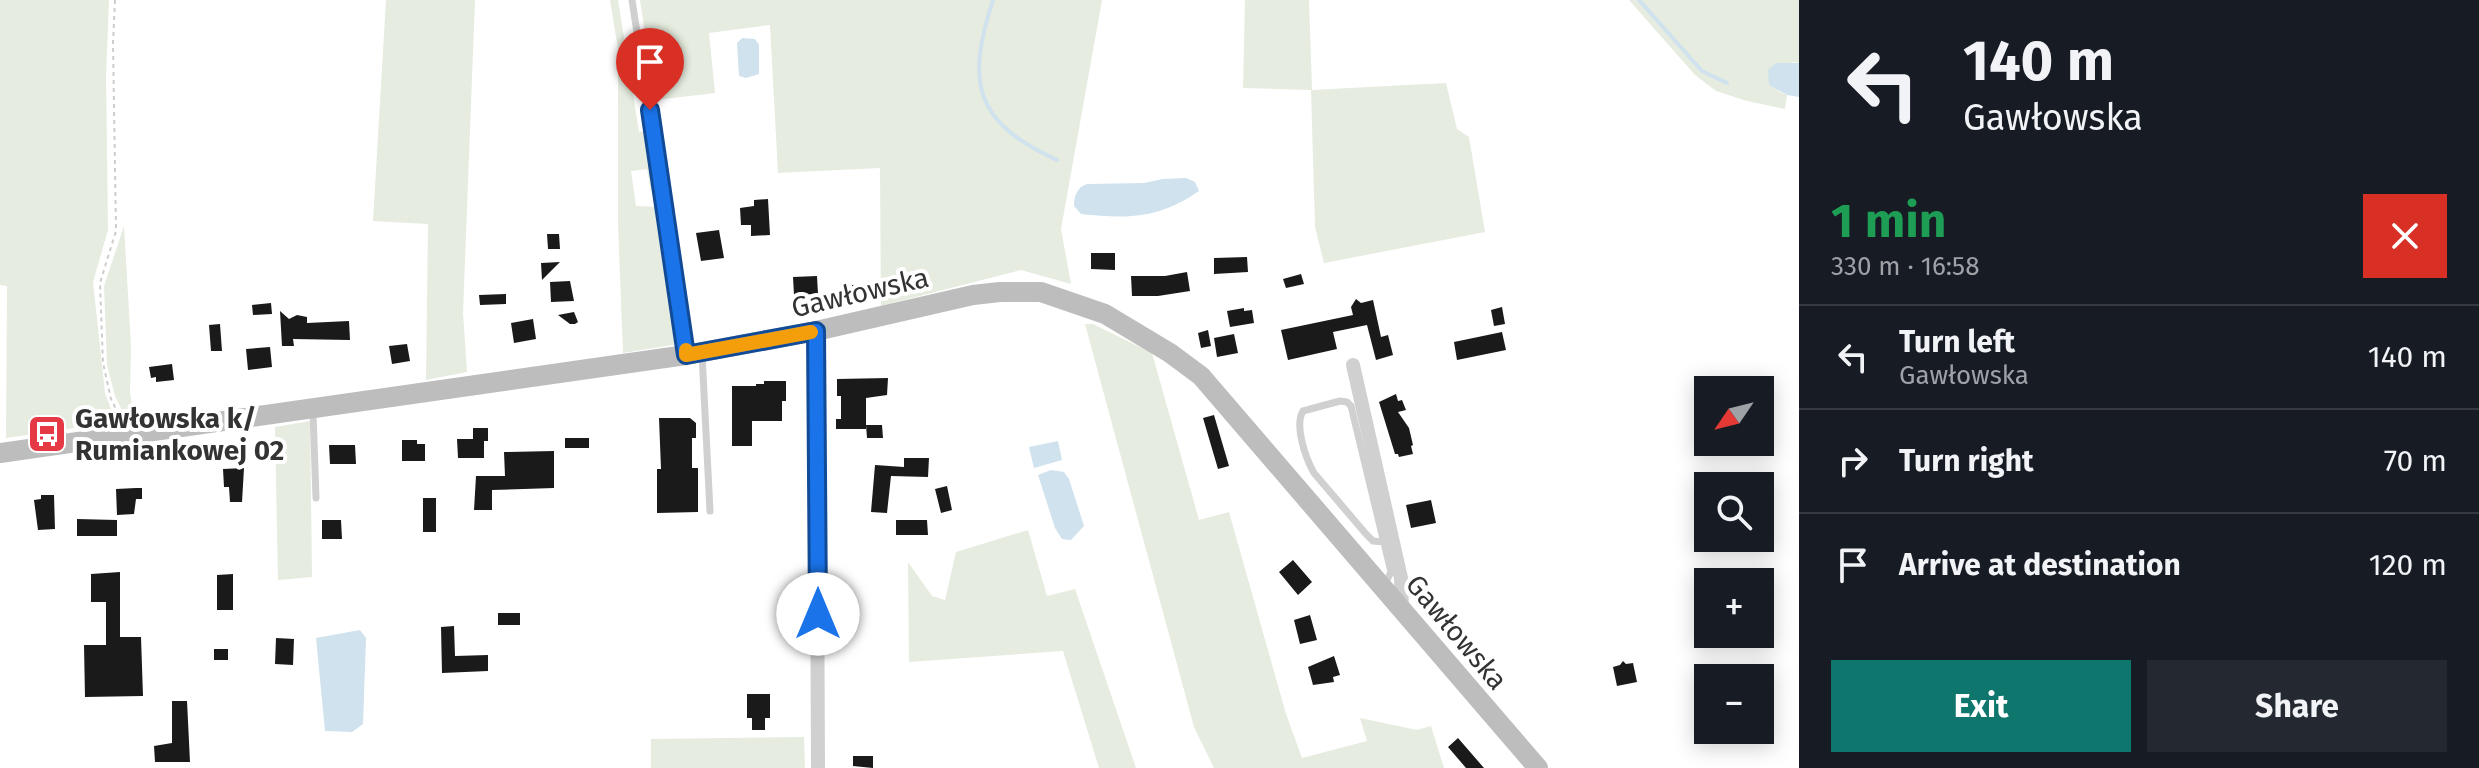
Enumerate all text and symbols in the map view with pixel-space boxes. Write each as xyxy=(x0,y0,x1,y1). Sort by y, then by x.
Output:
pin xyxy=(616,28,684,110)
text: 140 m xyxy=(1963,28,2114,95)
icon: left xyxy=(1831,32,1935,136)
icon: arrive xyxy=(628,40,672,84)
text: Gawłowska xyxy=(1963,96,2143,140)
text: 1 min xyxy=(1831,192,1946,250)
button: close xyxy=(2363,194,2447,278)
text: 330 m · 16:58 xyxy=(1831,251,1979,282)
street label: Gawłowska xyxy=(788,261,932,324)
text: Turn left xyxy=(1899,324,2015,360)
icon: left xyxy=(1831,335,1875,379)
text: 140 m xyxy=(2368,339,2447,375)
text: Gawłowska xyxy=(1899,360,2029,391)
north arrow xyxy=(1694,376,1774,456)
map controls xyxy=(1694,376,1774,744)
place label: Gawłowska k/ Rumiankowej 02 xyxy=(75,402,284,467)
bus stop icon: Gawłowska k/ Rumiankowej 02 xyxy=(26,413,68,455)
icon: right xyxy=(1831,439,1875,483)
text: Turn right xyxy=(1899,443,2034,479)
text: 70 m xyxy=(2384,443,2447,479)
button: search xyxy=(1694,472,1774,552)
icon: arrive xyxy=(1831,543,1875,587)
text: Arrive at destination xyxy=(1899,547,2181,583)
text: 120 m xyxy=(2369,547,2447,583)
street label: Gawłowska xyxy=(1399,568,1514,697)
button: + xyxy=(1694,568,1774,648)
position arrow xyxy=(776,572,860,656)
button: Exit xyxy=(1831,660,2131,752)
button: Share xyxy=(2147,660,2447,752)
button: − xyxy=(1694,664,1774,744)

